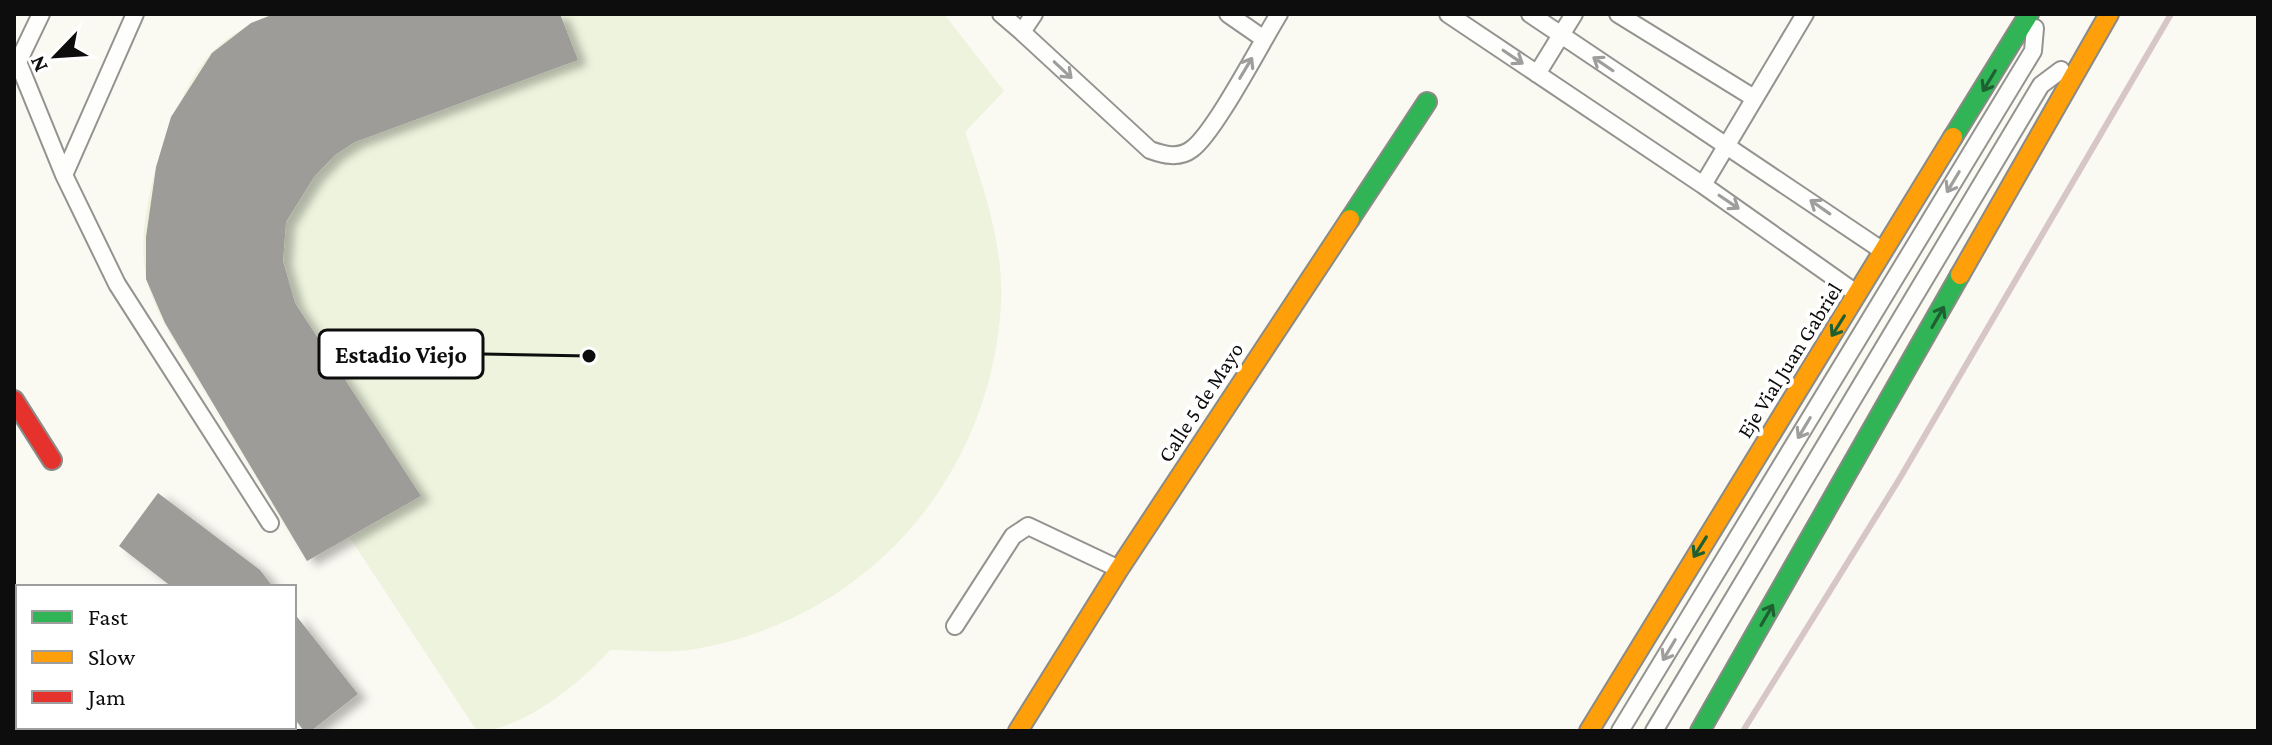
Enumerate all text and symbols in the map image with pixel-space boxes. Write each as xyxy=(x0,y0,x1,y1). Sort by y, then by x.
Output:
north arrow xyxy=(16,16,96,96)
one-way arrow xyxy=(1501,49,1523,66)
text: N xyxy=(24,52,53,76)
one-way arrow xyxy=(1593,56,1615,72)
one-way arrow xyxy=(1239,57,1255,80)
one-way arrow xyxy=(1053,61,1073,79)
one-way arrow xyxy=(1980,69,1996,92)
one-way arrow xyxy=(1945,170,1961,193)
one-way arrow xyxy=(1717,194,1739,210)
one-way arrow xyxy=(1810,199,1832,215)
street label: Eje Vial Juan Gabriel xyxy=(1732,278,1847,442)
one-way arrow xyxy=(1930,306,1946,329)
one-way arrow xyxy=(1830,314,1846,337)
callout: Estadio Viejo xyxy=(319,330,483,378)
street label: Calle 5 de Mayo xyxy=(1152,338,1248,467)
text: Estadio Viejo xyxy=(335,341,467,369)
one-way arrow xyxy=(1796,416,1812,439)
one-way arrow xyxy=(1692,535,1708,557)
legend xyxy=(16,585,296,729)
text: Fast xyxy=(88,603,129,630)
one-way arrow xyxy=(1759,604,1775,627)
one-way arrow xyxy=(1661,638,1677,661)
text: Slow xyxy=(88,643,135,670)
text: Jam xyxy=(86,683,126,710)

